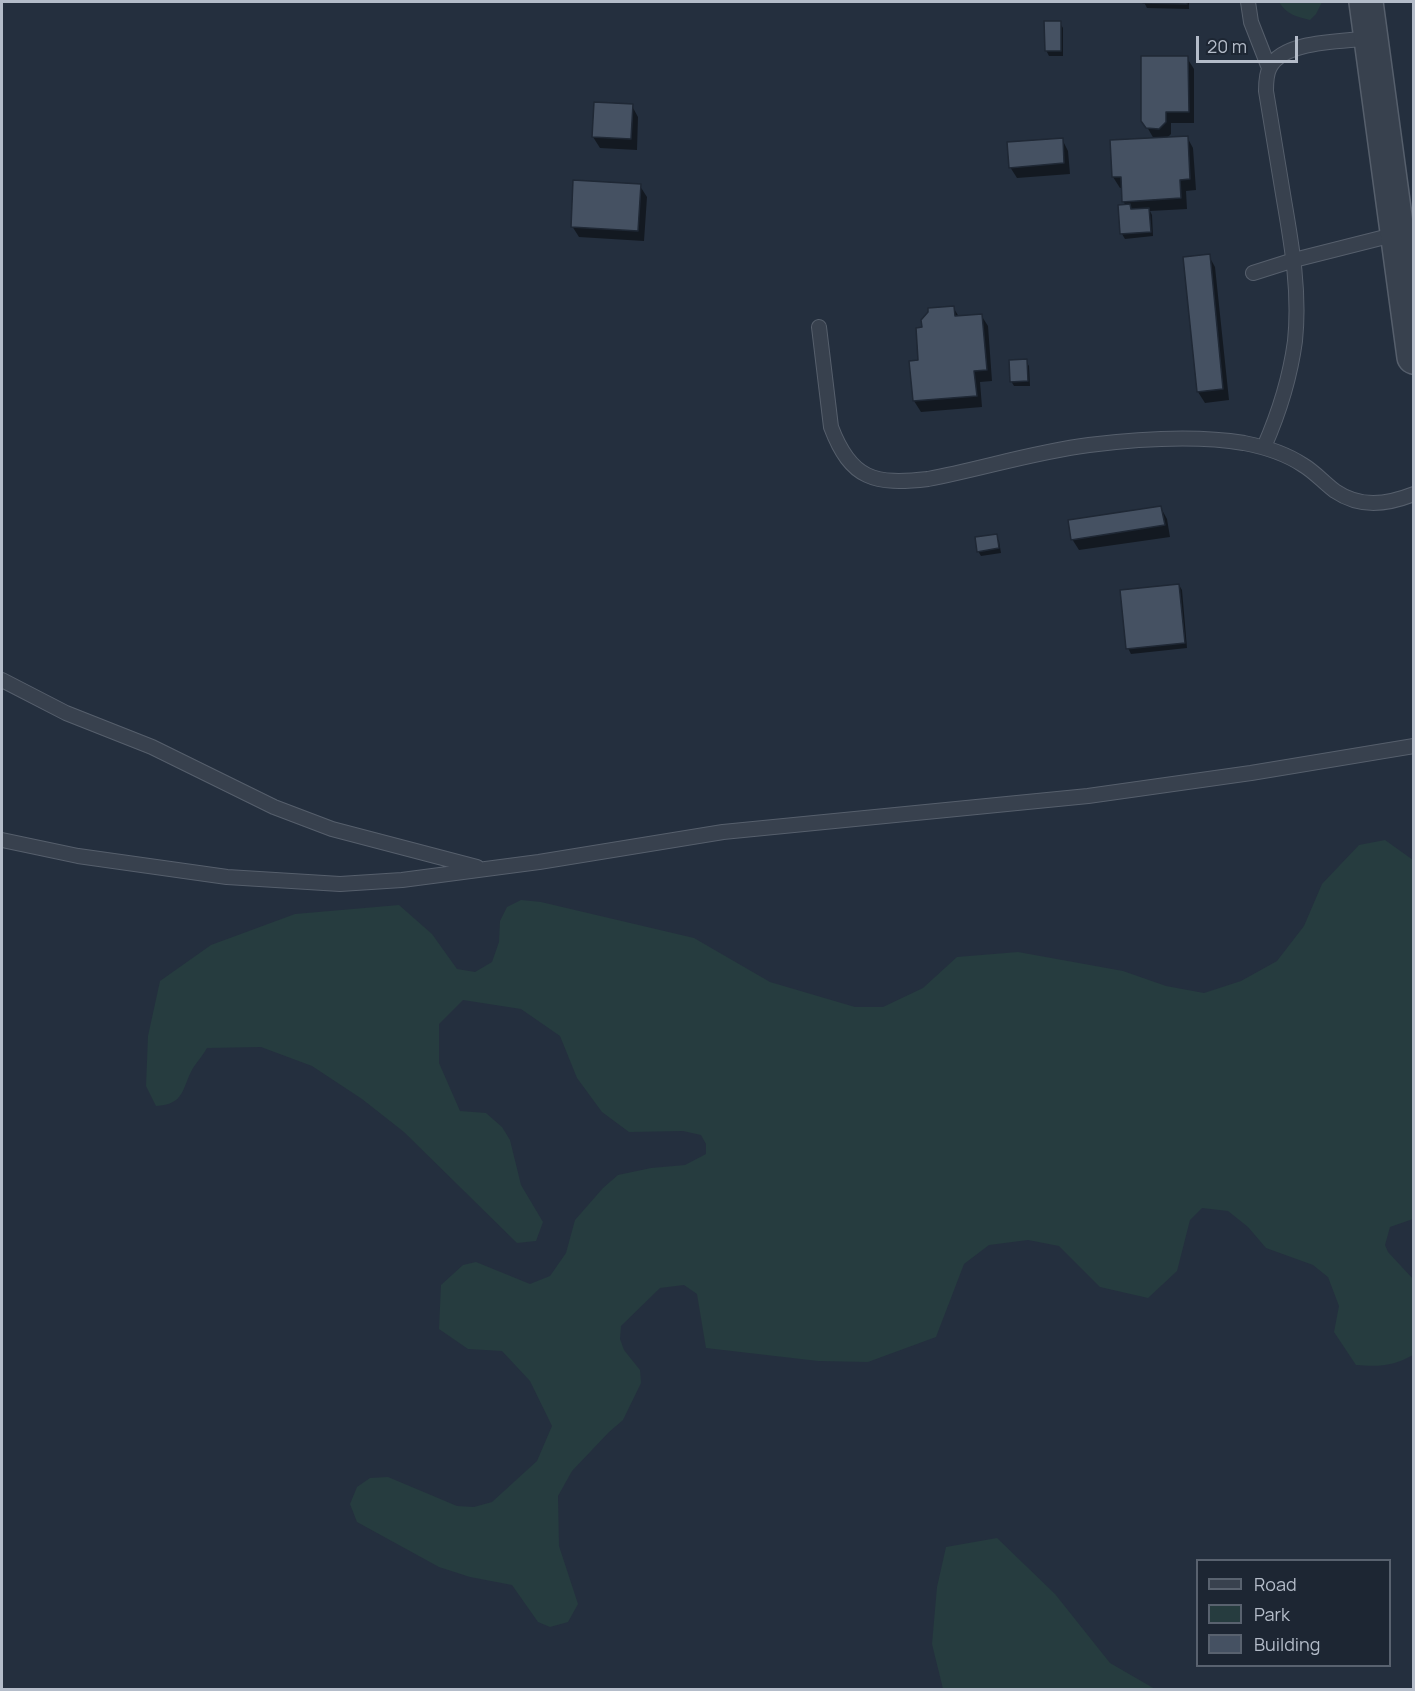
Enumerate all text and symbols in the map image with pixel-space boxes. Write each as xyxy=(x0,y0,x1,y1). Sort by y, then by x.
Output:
scale bar xyxy=(1199,24,1301,62)
text: 20 m xyxy=(1207,34,1247,58)
legend xyxy=(1196,1559,1391,1667)
text: Road xyxy=(1254,1572,1297,1596)
text: Park xyxy=(1254,1602,1290,1626)
text: Building xyxy=(1254,1632,1320,1656)

